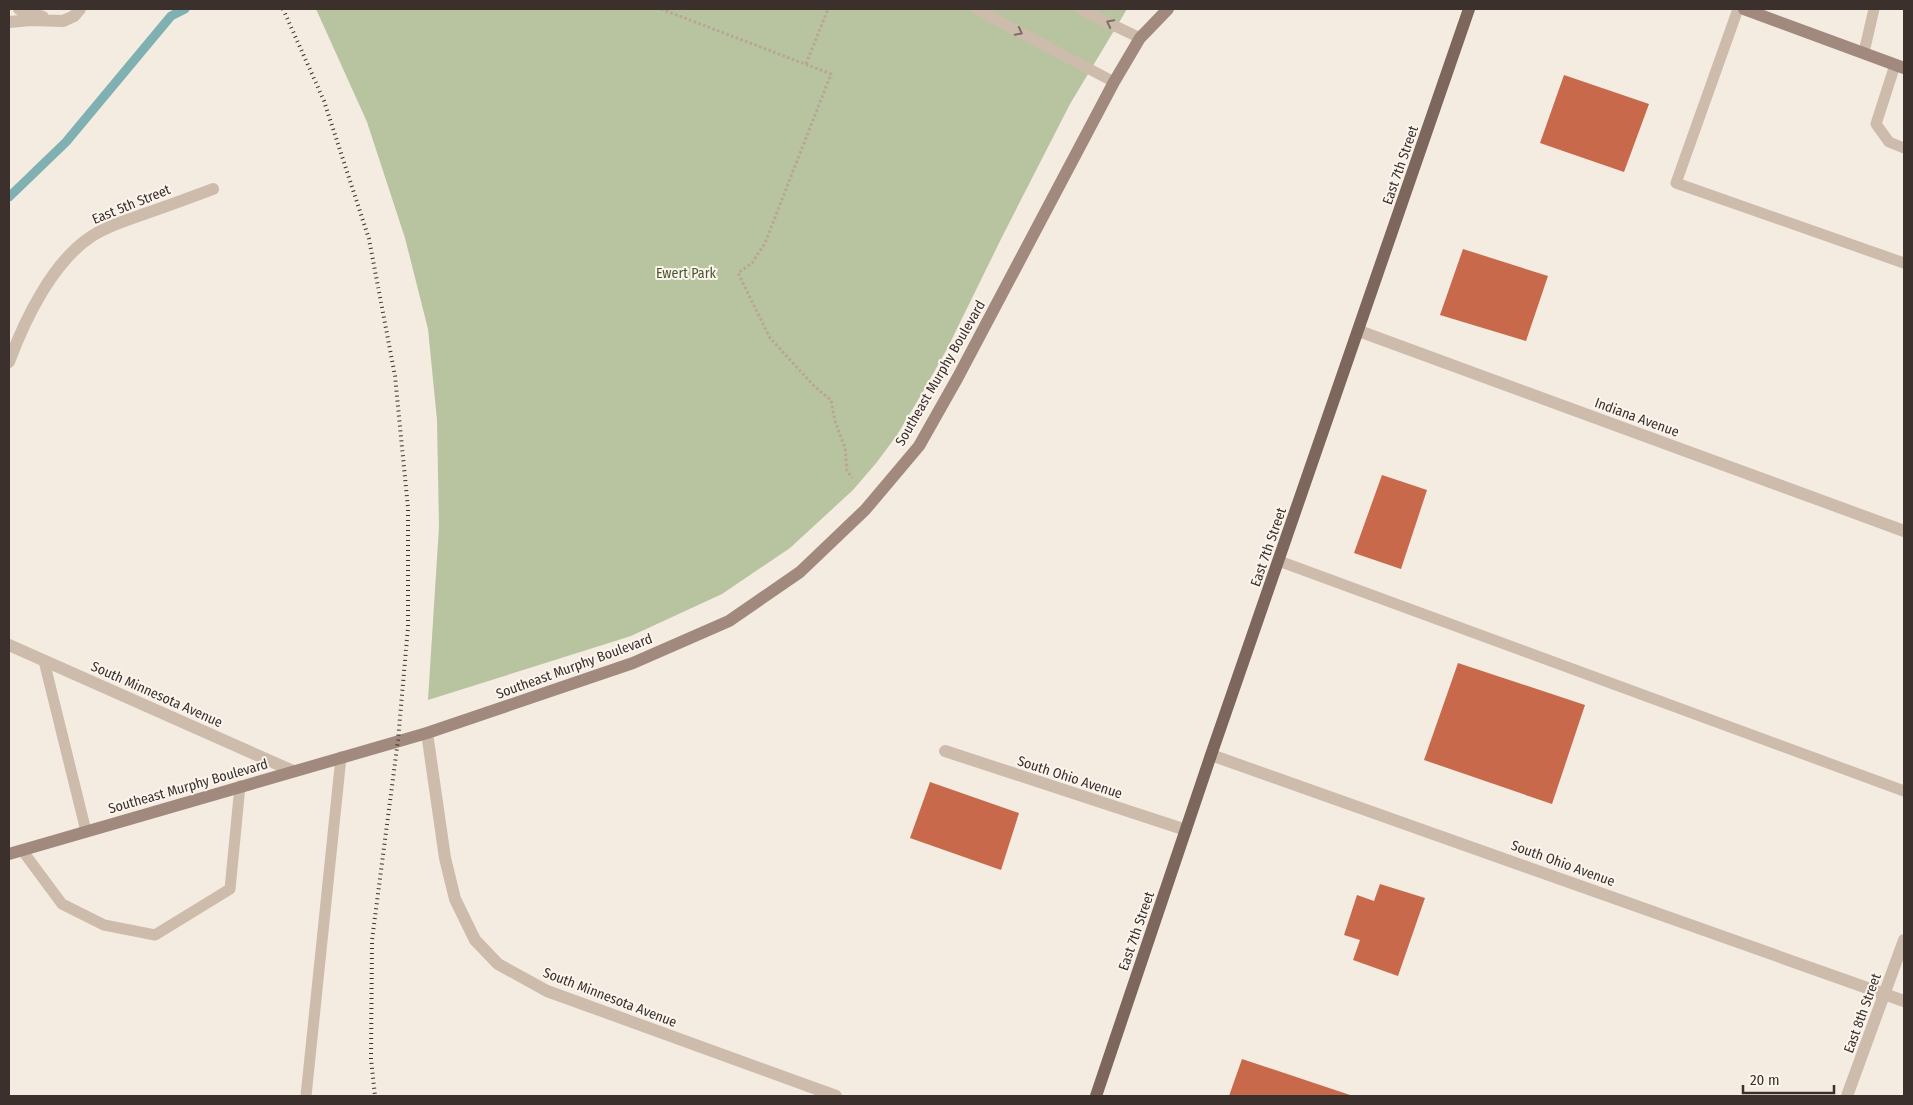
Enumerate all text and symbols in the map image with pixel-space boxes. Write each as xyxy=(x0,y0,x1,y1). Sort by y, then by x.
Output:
one-way arrow xyxy=(1107,19,1116,29)
one-way arrow xyxy=(1013,26,1022,36)
street label: East 7th Street xyxy=(1379,123,1422,207)
street label: East 5th Street xyxy=(90,181,173,228)
park label: Ewert Park xyxy=(656,265,717,282)
street label: Southeast Murphy Boulevard xyxy=(892,297,989,449)
street label: Indiana Avenue xyxy=(1592,394,1681,441)
street label: East 7th Street xyxy=(1247,505,1290,589)
street label: Southeast Murphy Boulevard xyxy=(494,630,655,703)
street label: South Minnesota Avenue xyxy=(88,658,225,731)
street label: South Ohio Avenue xyxy=(1015,753,1125,802)
street label: Southeast Murphy Boulevard xyxy=(106,756,270,817)
street label: South Ohio Avenue xyxy=(1509,837,1617,890)
street label: East 7th Street xyxy=(1115,889,1158,973)
street label: South Minnesota Avenue xyxy=(540,964,679,1031)
street label: East 8th Street xyxy=(1840,971,1885,1055)
scale bar xyxy=(1743,1062,1834,1094)
text: 20 m xyxy=(1750,1071,1780,1089)

